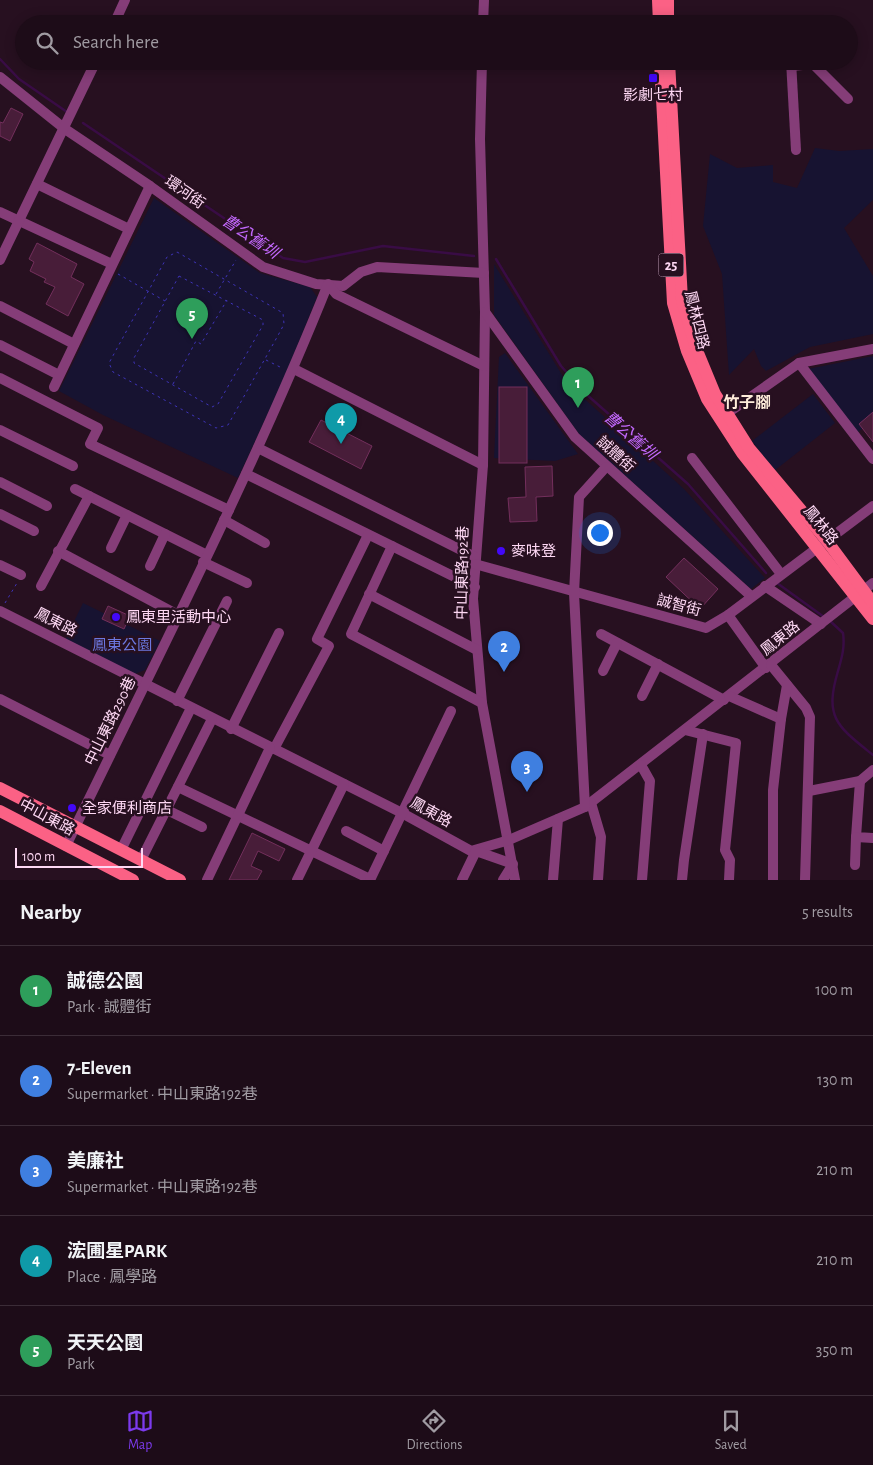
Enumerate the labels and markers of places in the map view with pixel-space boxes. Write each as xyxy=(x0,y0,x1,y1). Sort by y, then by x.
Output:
marker: 影劇七村 xyxy=(647,72,659,84)
place label: 影劇七村 xyxy=(623,86,683,103)
pin: 5 xyxy=(176,298,208,339)
pin: 1 xyxy=(562,367,594,408)
pin: 4 xyxy=(325,403,357,444)
place label: 麥味登 xyxy=(511,543,556,559)
marker: 麥味登 xyxy=(495,545,507,557)
place label: 鳳東里活動中心 xyxy=(126,609,231,625)
marker: 鳳東里活動中心 xyxy=(110,611,122,623)
pin: 2 xyxy=(488,631,520,672)
pin: 3 xyxy=(511,751,543,792)
place label: 全家便利商店 xyxy=(82,800,172,816)
marker: 全家便利商店 xyxy=(66,802,78,814)

